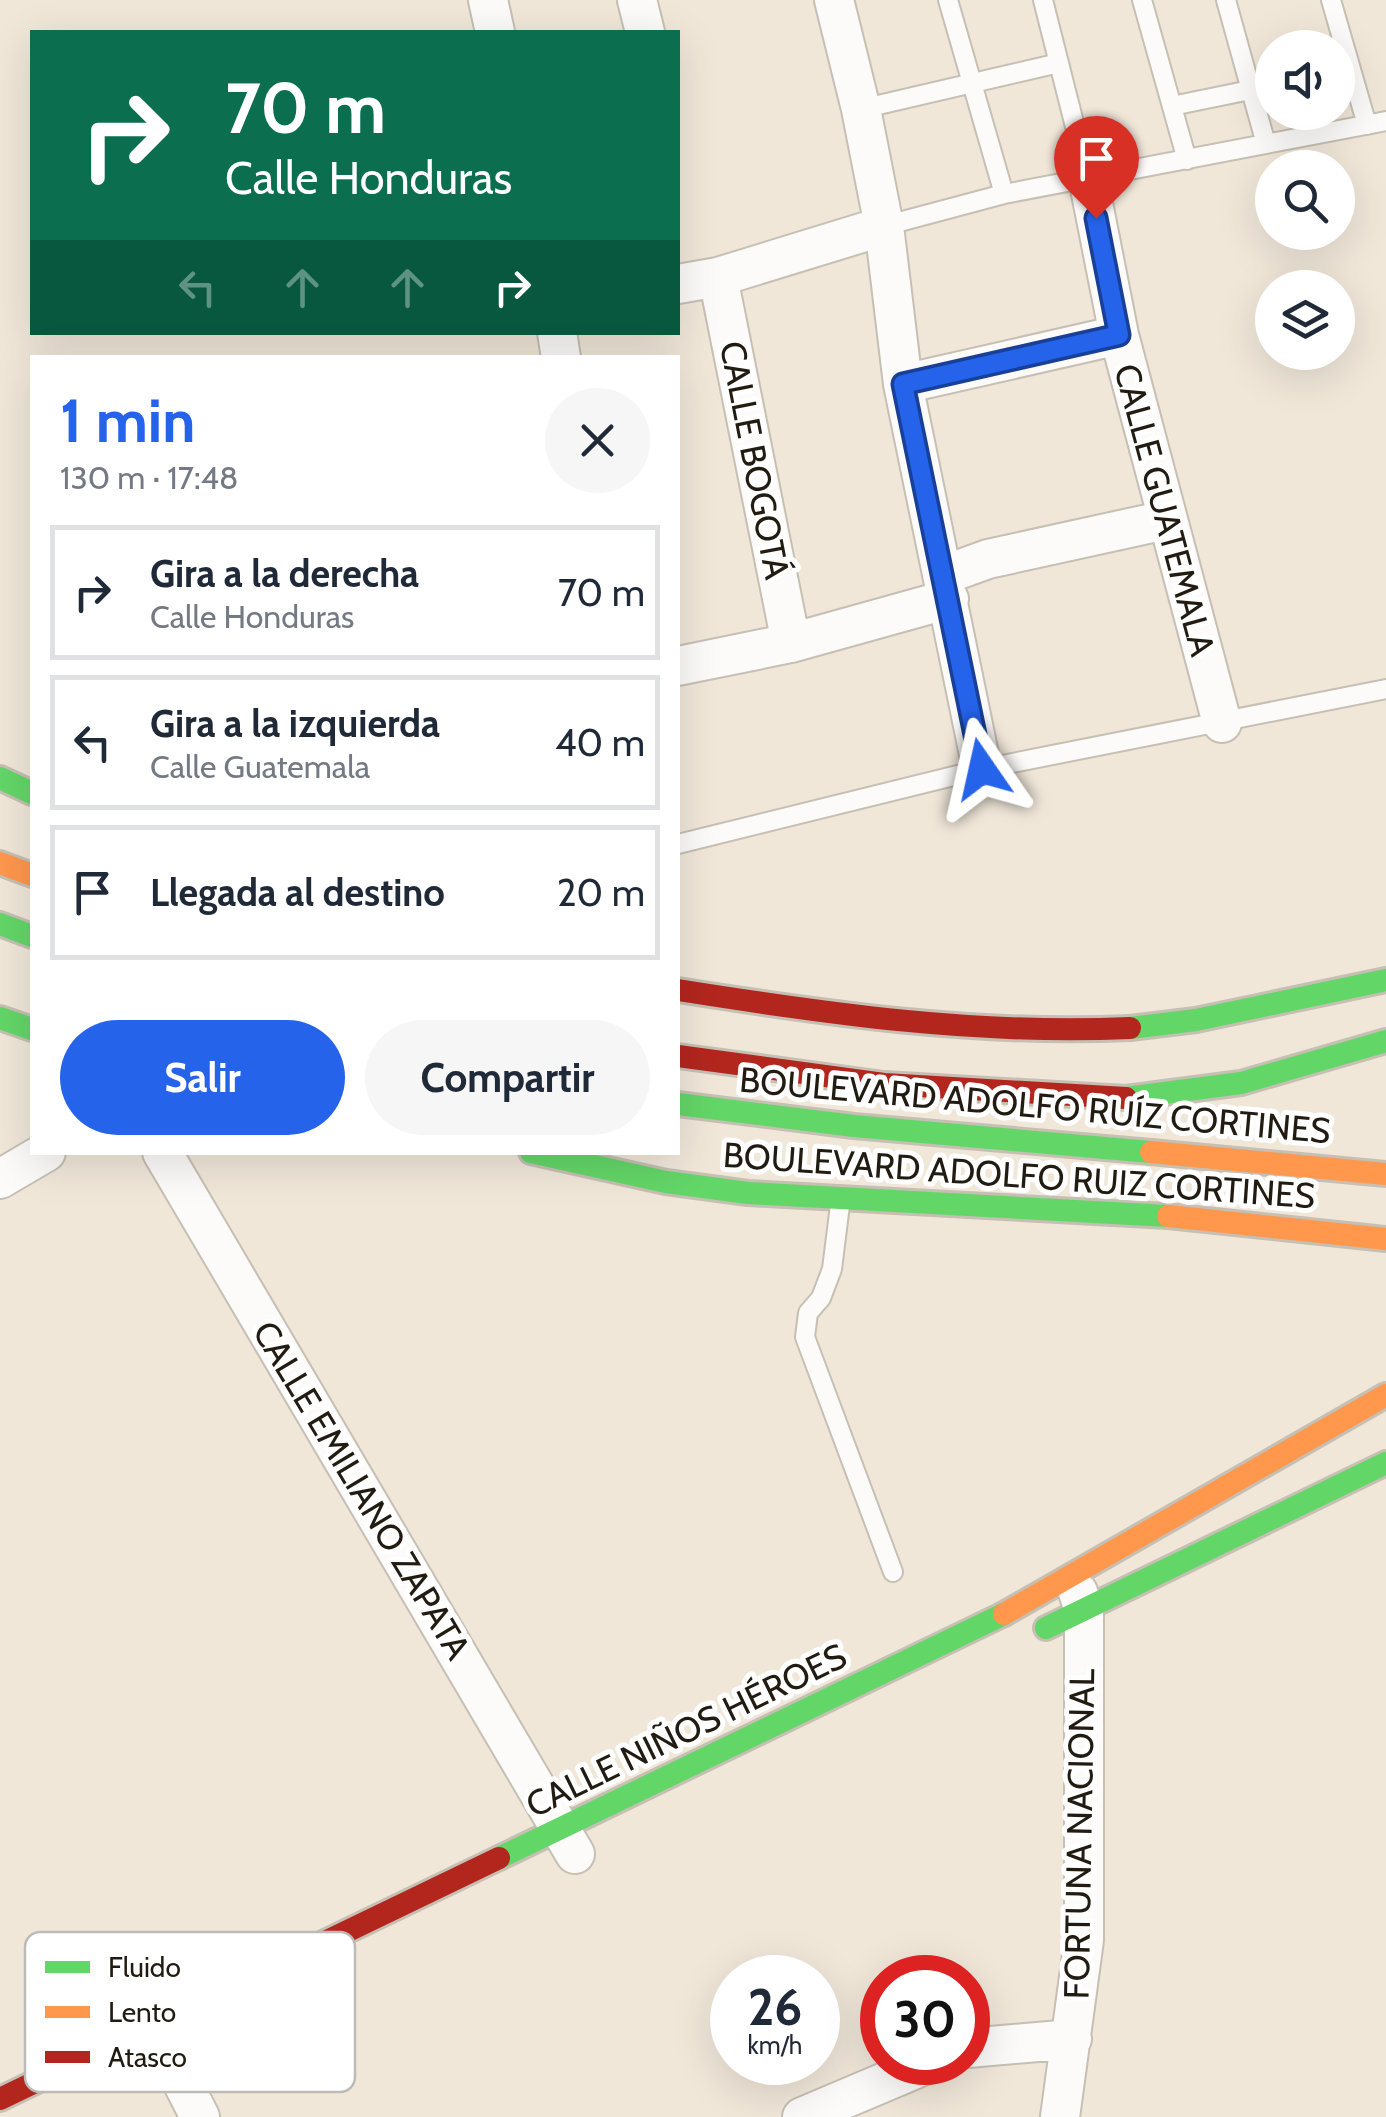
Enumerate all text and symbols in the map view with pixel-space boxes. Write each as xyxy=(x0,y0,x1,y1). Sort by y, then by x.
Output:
map controls xyxy=(1255,30,1355,370)
button: sound xyxy=(1255,30,1355,130)
text: 70 m xyxy=(225,65,386,151)
icon: right xyxy=(60,70,190,200)
pin xyxy=(1054,116,1139,219)
icon: arrive xyxy=(1069,131,1124,186)
button: search xyxy=(1255,150,1355,250)
text: Calle Honduras xyxy=(225,151,512,205)
icon: left xyxy=(170,260,225,315)
icon: ahead xyxy=(275,260,330,315)
icon: ahead xyxy=(380,260,435,315)
icon: right xyxy=(485,260,540,315)
button: layers xyxy=(1255,270,1355,370)
street label: CALLE BOGOTÁ xyxy=(711,337,799,583)
street label: CALLE GUATEMALA xyxy=(1105,359,1225,661)
text: 1 min xyxy=(60,384,195,457)
button: close xyxy=(545,388,650,493)
text: 130 m · 17:48 xyxy=(60,458,238,497)
text: Gira a la derecha xyxy=(150,550,419,597)
icon: right xyxy=(65,565,120,620)
text: 70 m xyxy=(558,569,645,616)
text: Calle Honduras xyxy=(150,597,354,636)
text: Gira a la izquierda xyxy=(150,700,440,747)
icon: left xyxy=(65,715,120,770)
position arrow xyxy=(930,717,1034,821)
text: 40 m xyxy=(555,719,645,766)
text: Calle Guatemala xyxy=(150,747,370,786)
icon: arrive xyxy=(65,865,120,920)
text: Llegada al destino xyxy=(150,869,445,916)
text: 20 m xyxy=(557,869,645,916)
button: Salir xyxy=(60,1020,345,1135)
button: Compartir xyxy=(365,1020,650,1135)
street label: BOULEVARD ADOLFO RUÍZ CORTINES xyxy=(738,1058,1332,1152)
street label: BOULEVARD ADOLFO RUIZ CORTINES xyxy=(722,1133,1316,1217)
street label: CALLE EMILIANO ZAPATA xyxy=(244,1313,480,1667)
street label: CALLE NIÑOS HÉROES xyxy=(519,1634,853,1826)
street label: FORTUNA NACIONAL xyxy=(1055,1668,1103,2000)
legend xyxy=(25,1932,355,2092)
text: Fluido xyxy=(108,1950,181,1984)
speed limit sign: 30 xyxy=(860,1955,990,2085)
text: 26 xyxy=(748,1977,802,2038)
text: Lento xyxy=(108,1995,176,2029)
text: km/h xyxy=(748,2030,802,2060)
text: Atasco xyxy=(108,2040,187,2074)

